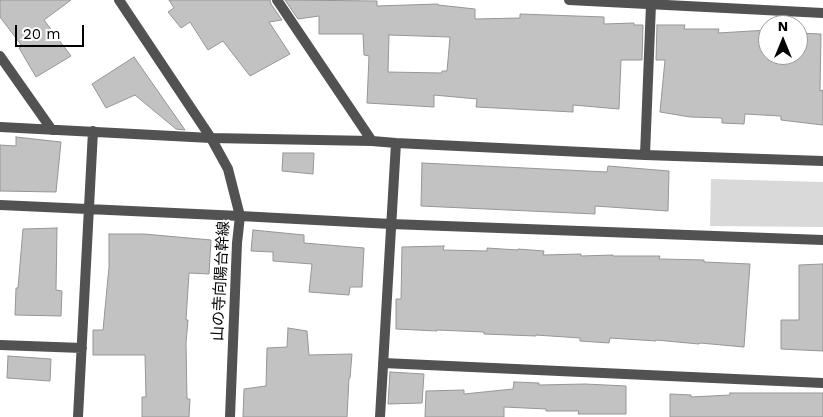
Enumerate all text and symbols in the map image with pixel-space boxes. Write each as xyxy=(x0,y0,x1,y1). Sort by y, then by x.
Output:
scale bar xyxy=(18,15,86,47)
north arrow xyxy=(758,15,808,65)
text: N xyxy=(778,18,788,34)
text: 20 m xyxy=(23,25,61,43)
street label: 山の寺向陽台幹線 xyxy=(209,221,233,341)

